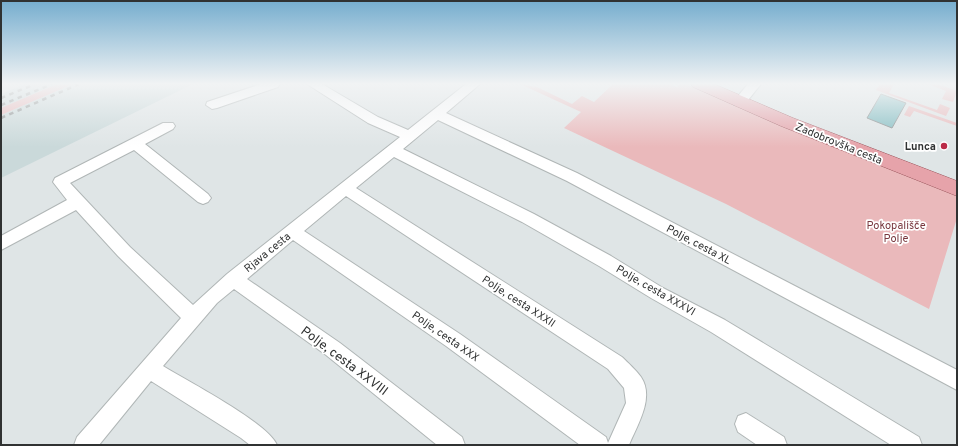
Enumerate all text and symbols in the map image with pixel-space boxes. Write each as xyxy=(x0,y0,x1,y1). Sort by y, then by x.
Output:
street label: Zadobrovška cesta xyxy=(793,120,884,168)
place label: Lunca xyxy=(905,140,936,154)
marker: Lunca xyxy=(939,141,949,151)
park label: Pokopališče Polje xyxy=(866,219,926,246)
street label: Polje, cesta XL xyxy=(664,222,733,268)
street label: Rjava cesta xyxy=(241,230,294,276)
street label: Polje, cesta XXXVI xyxy=(613,262,698,319)
street label: Polje, cesta XXXII xyxy=(479,273,558,331)
street label: Polje, cesta XXX xyxy=(409,308,482,365)
street label: Polje, cesta XXVIII xyxy=(297,324,391,400)

